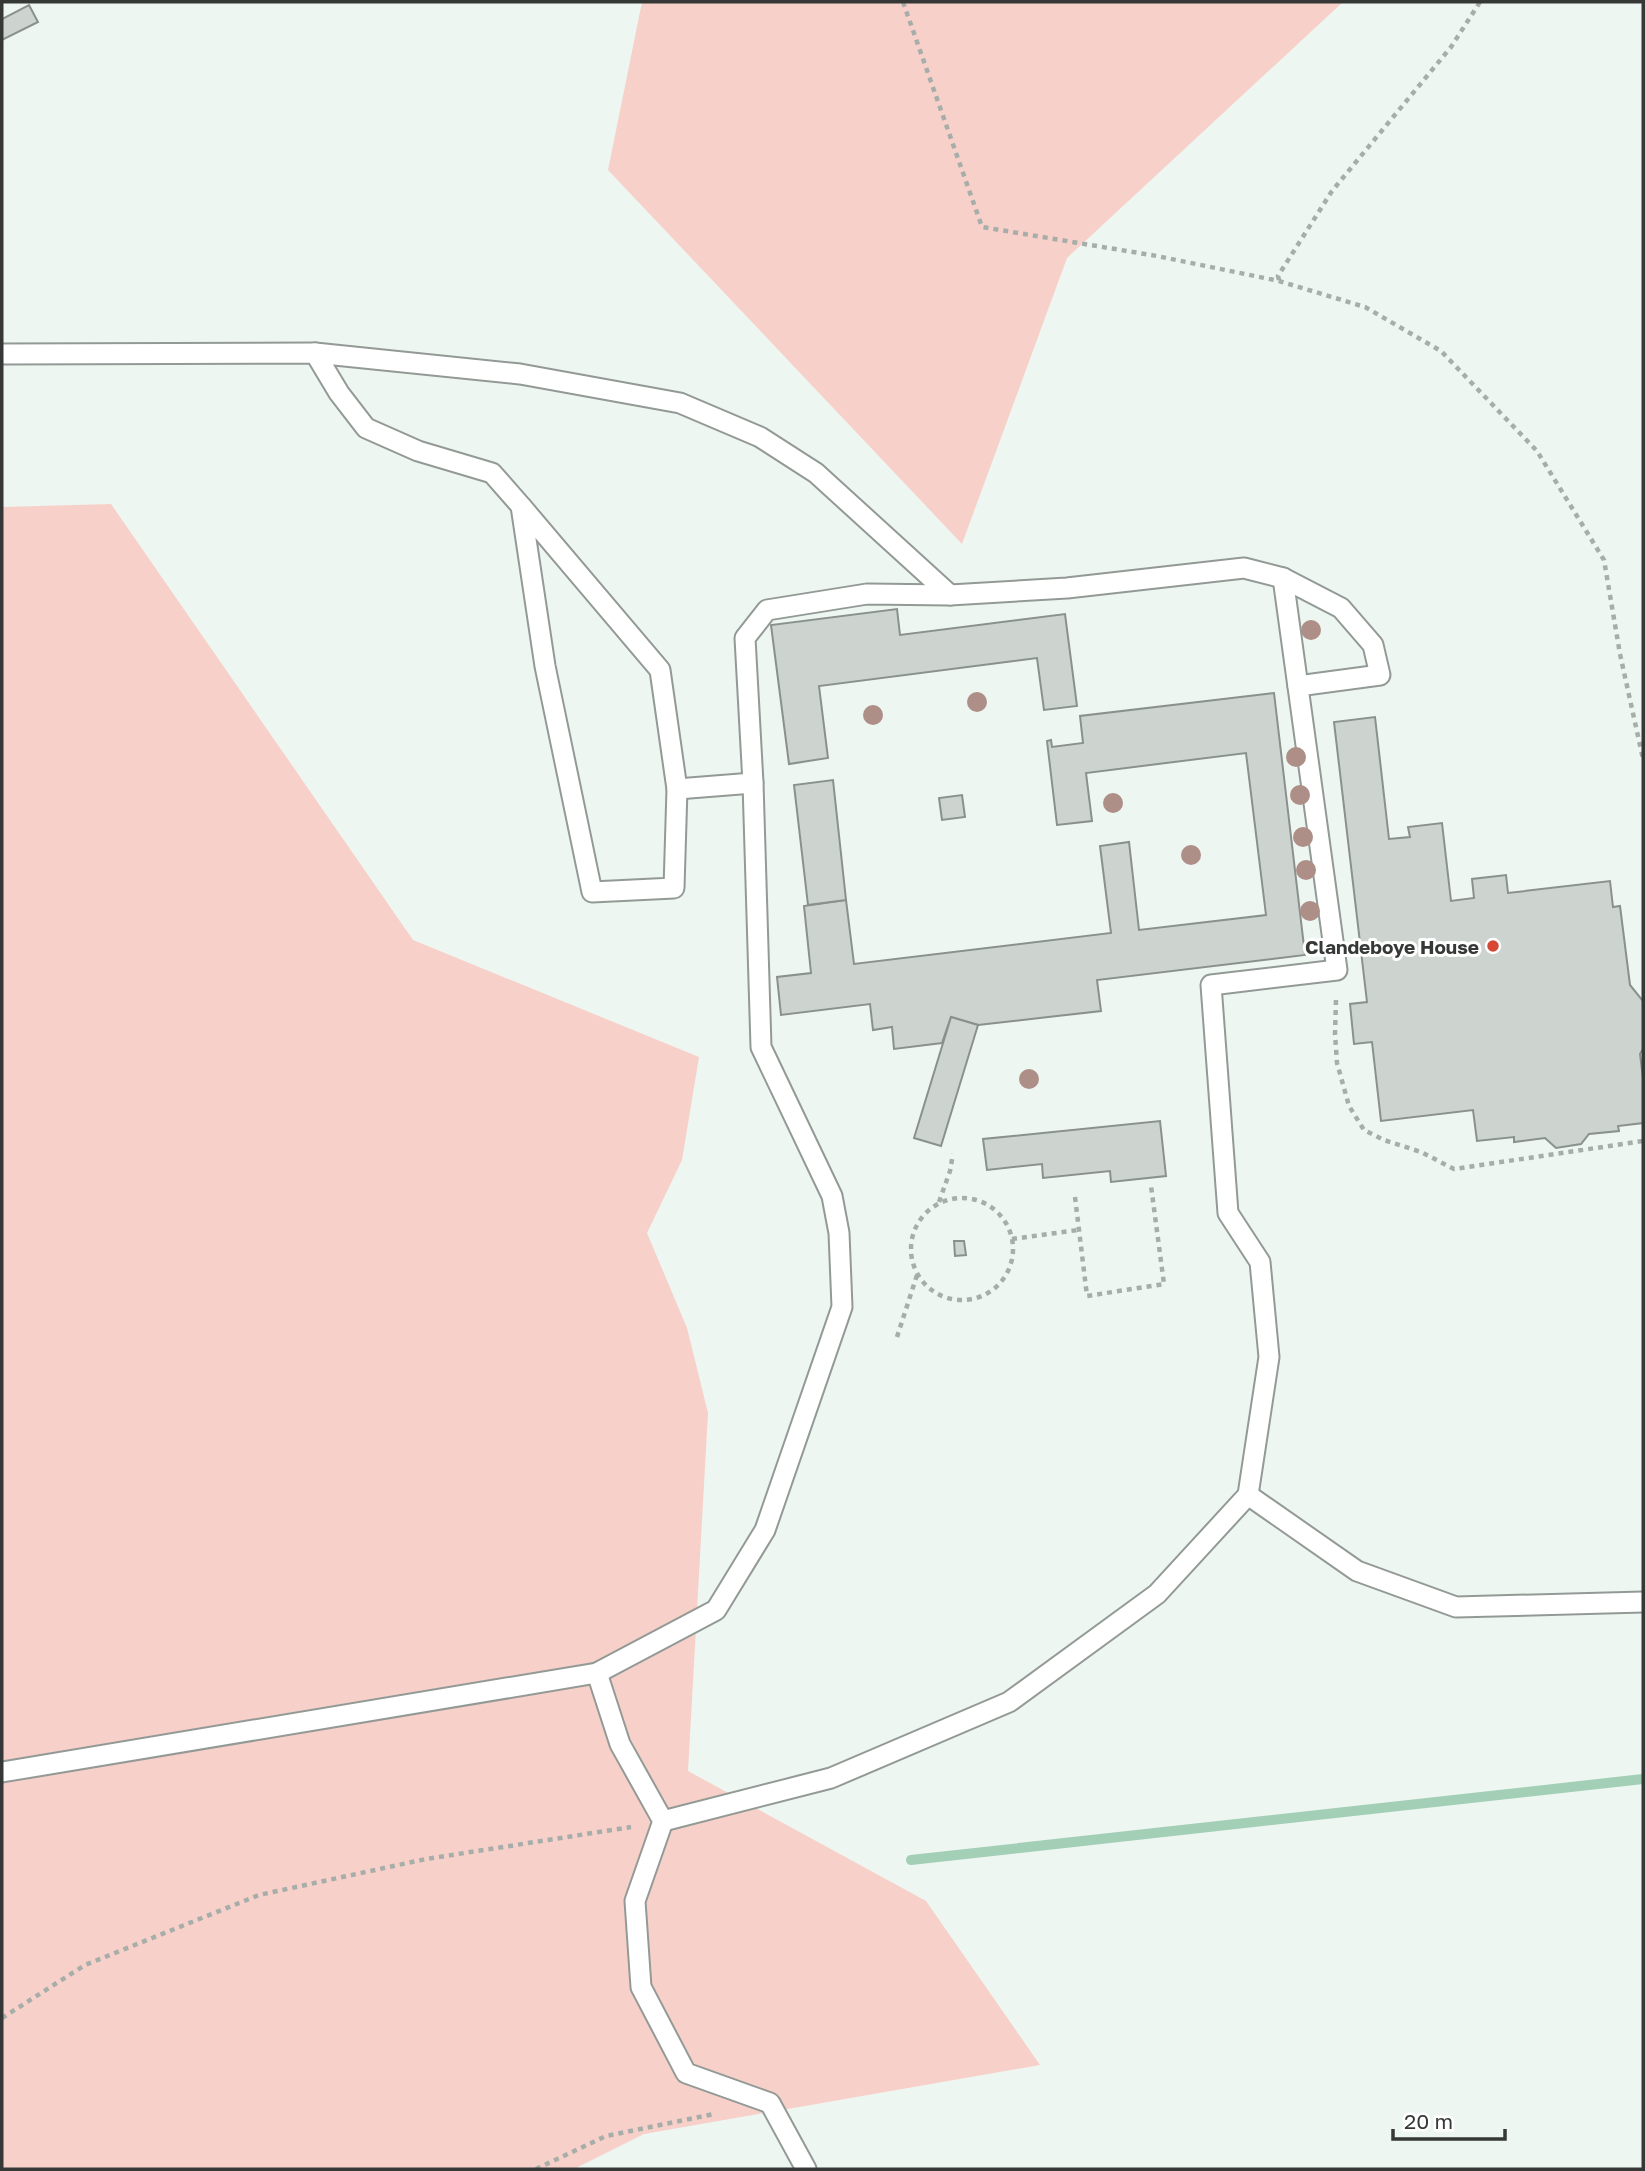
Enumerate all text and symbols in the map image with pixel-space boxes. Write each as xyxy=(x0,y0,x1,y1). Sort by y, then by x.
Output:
place label: Clandeboye House xyxy=(1305,935,1479,958)
marker: Clandeboye House xyxy=(1485,938,1501,954)
scale bar xyxy=(1393,2098,1505,2142)
text: 20 m xyxy=(1404,2108,1453,2134)

